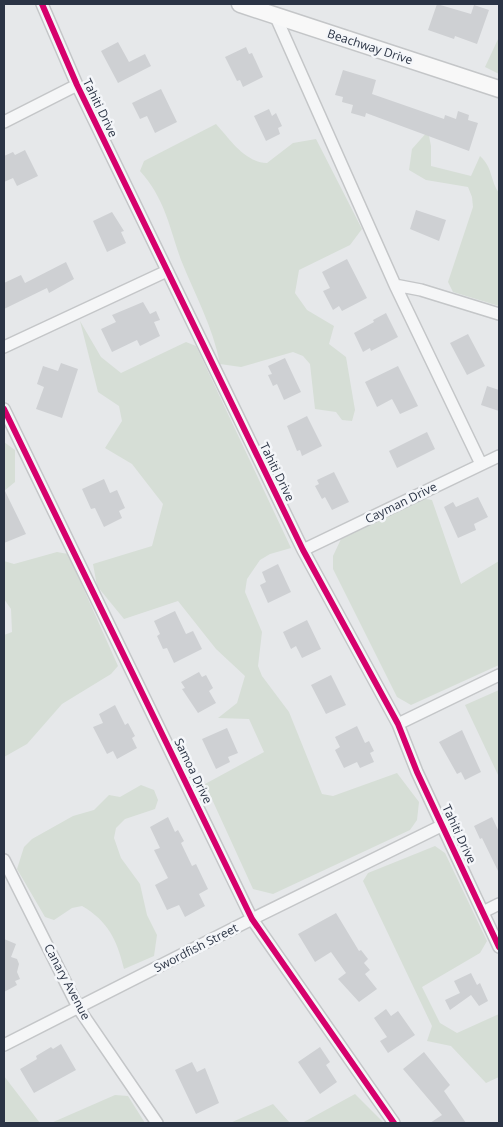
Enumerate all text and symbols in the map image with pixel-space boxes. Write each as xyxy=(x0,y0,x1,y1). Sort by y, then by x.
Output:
street label: Beachway Drive xyxy=(325,25,415,68)
street label: Tahiti Drive xyxy=(79,76,122,140)
street label: Tahiti Drive xyxy=(256,440,299,504)
street label: Cayman Drive xyxy=(362,478,440,527)
street label: Samoa Drive xyxy=(170,735,217,807)
street label: Tahiti Drive xyxy=(438,801,481,866)
street label: Swordfish Street xyxy=(151,919,241,976)
street label: Canary Avenue xyxy=(40,941,95,1023)

